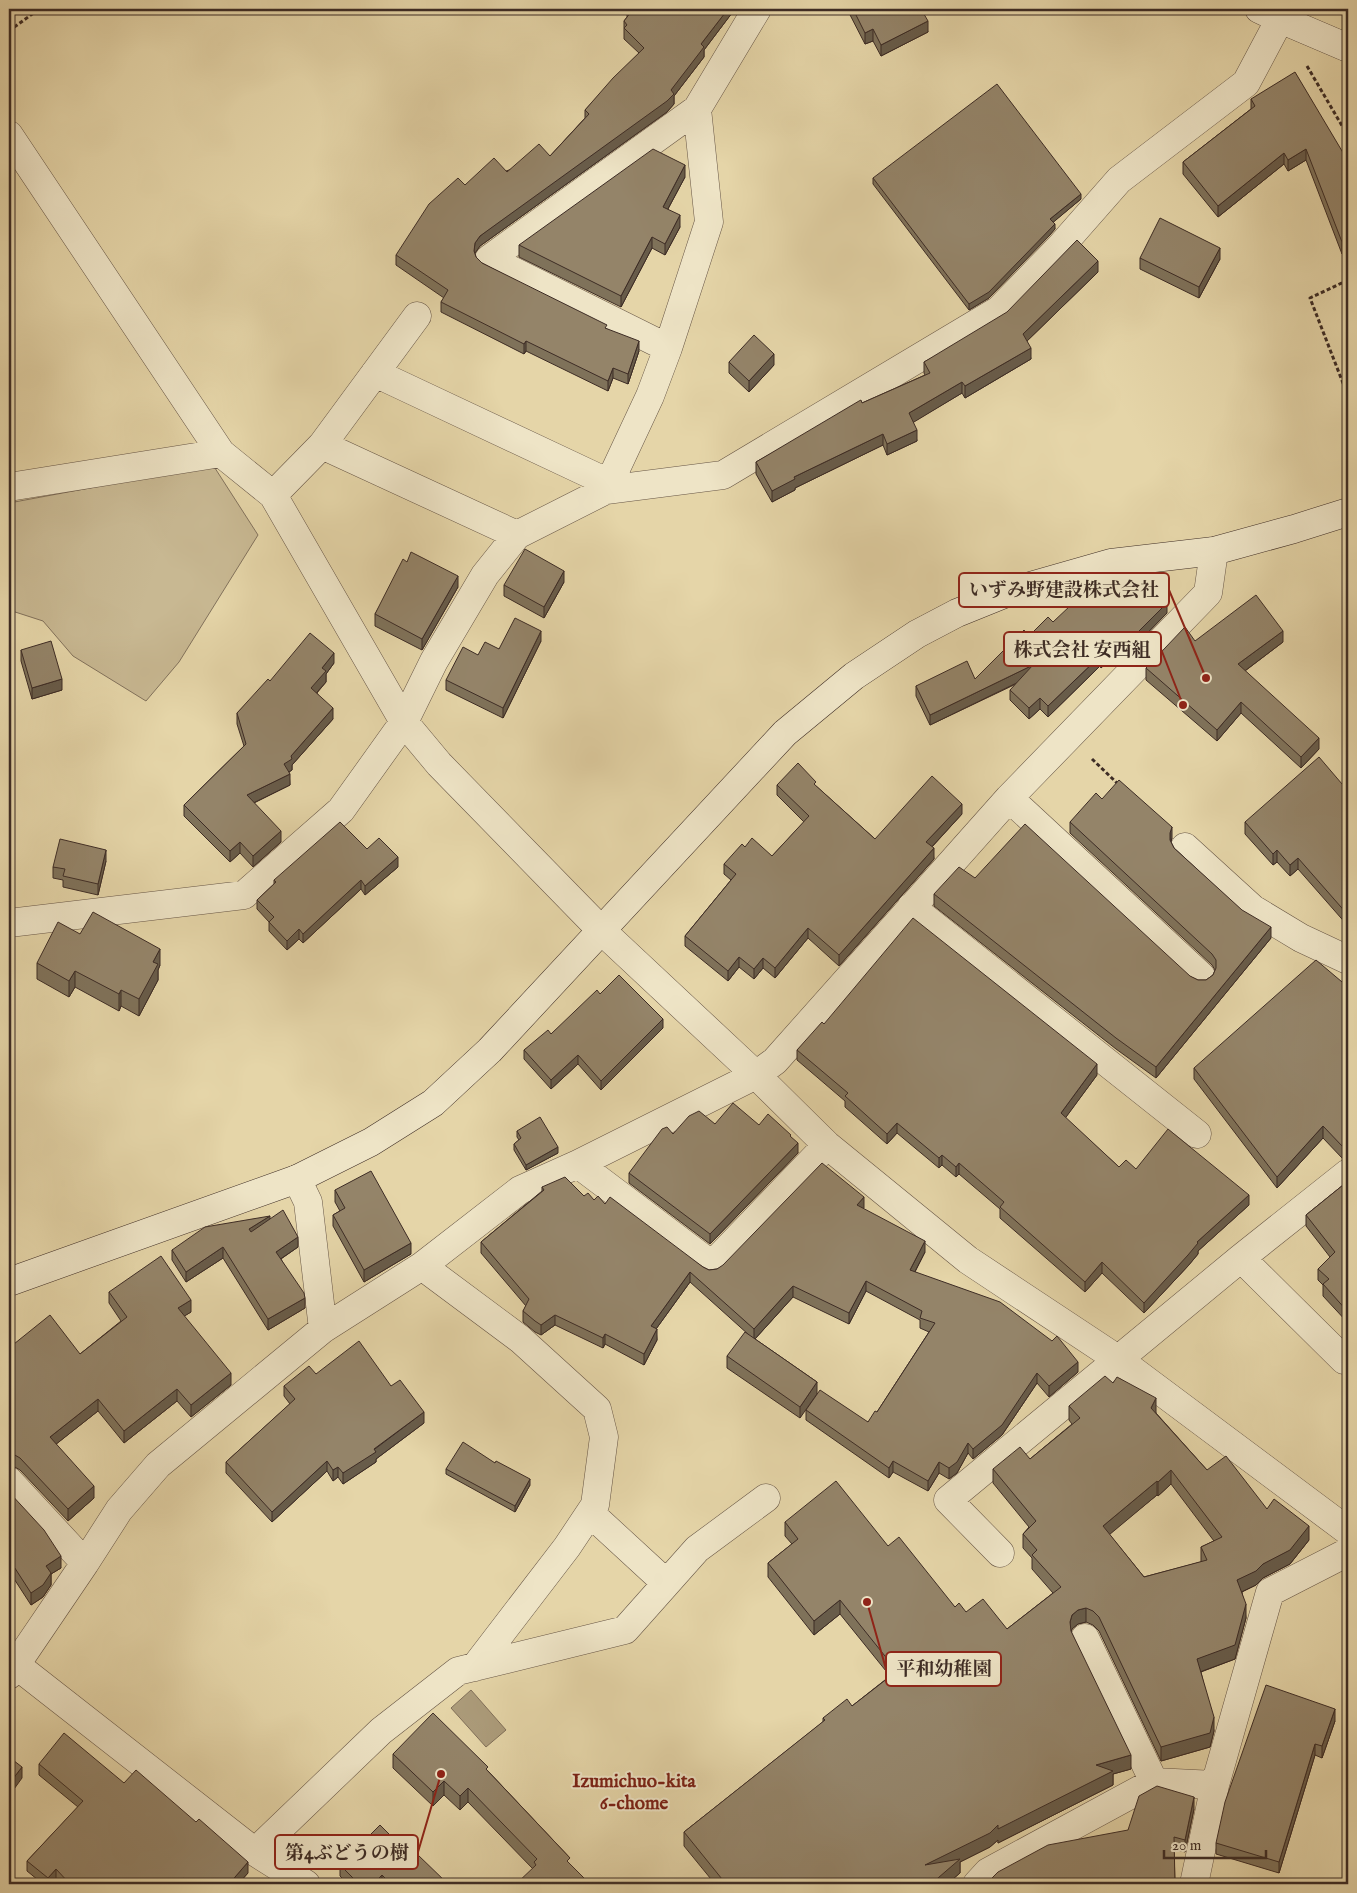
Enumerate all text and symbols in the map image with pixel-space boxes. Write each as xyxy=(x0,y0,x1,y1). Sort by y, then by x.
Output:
callout: いずみ野建設株式会社 xyxy=(959,573,1169,607)
text: いずみ野建設株式会社 xyxy=(969,579,1159,603)
callout: 株式会社 安西組 xyxy=(1004,632,1161,666)
text: 株式会社 安西組 xyxy=(1013,639,1152,663)
callout: 平和幼稚園 xyxy=(886,1652,1001,1686)
text: 平和幼稚園 xyxy=(896,1658,992,1682)
district label: Izumichuo-kita 6-chome xyxy=(572,1770,697,1816)
scale bar xyxy=(1164,1828,1267,1860)
callout: 第4ぶどうの樹 xyxy=(275,1835,418,1869)
text: 20 m xyxy=(1172,1836,1202,1855)
text: 第4ぶどうの樹 xyxy=(285,1842,410,1866)

